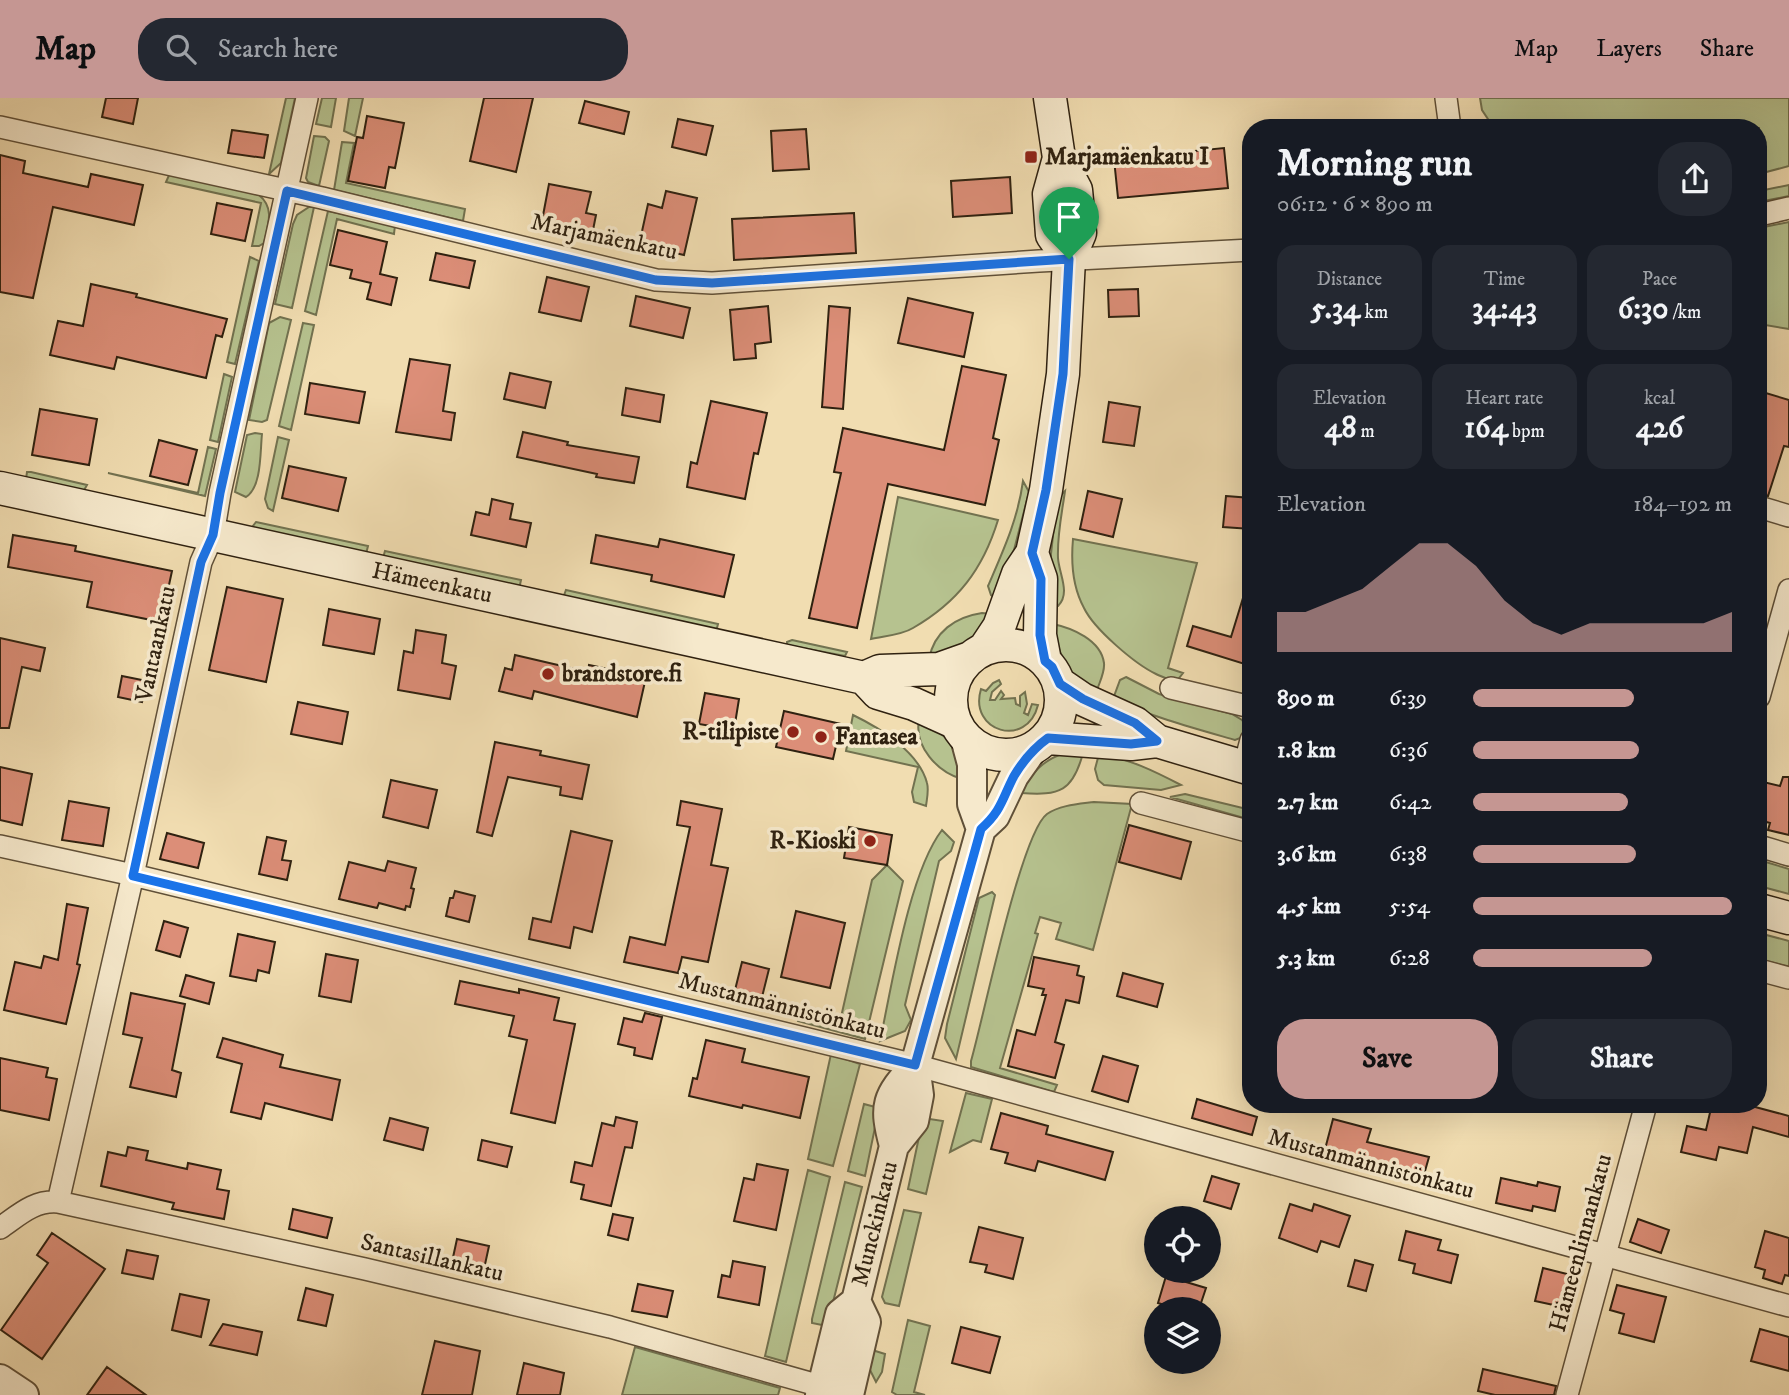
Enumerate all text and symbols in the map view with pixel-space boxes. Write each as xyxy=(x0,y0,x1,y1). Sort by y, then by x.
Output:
search box xyxy=(138,18,628,81)
text: Map xyxy=(35,29,96,70)
icon: search xyxy=(162,30,200,68)
text: Search here xyxy=(218,33,338,66)
text: Map xyxy=(1514,34,1558,64)
text: Layers xyxy=(1596,34,1662,64)
text: Share xyxy=(1700,34,1754,64)
text: Morning run xyxy=(1277,140,1472,188)
place label: Marjamäenkatu I xyxy=(1045,142,1209,172)
button: share xyxy=(1658,142,1732,216)
marker: Marjamäenkatu I xyxy=(1023,149,1039,165)
pin xyxy=(1039,187,1099,259)
text: 06:12 · 6 × 890 m xyxy=(1277,190,1433,219)
icon: arrive xyxy=(1050,198,1088,236)
street label: Marjamäenkatu xyxy=(528,207,680,267)
text: Distance xyxy=(1317,268,1382,291)
text: Time xyxy=(1484,268,1525,291)
text: Pace xyxy=(1642,268,1677,291)
text: 5.34 xyxy=(1311,291,1360,328)
text: 34:43 xyxy=(1472,291,1537,328)
text: 6:30 xyxy=(1618,291,1668,328)
text: km xyxy=(1360,301,1388,324)
text: /km xyxy=(1668,301,1701,324)
text: Elevation xyxy=(1313,387,1386,410)
text: Heart rate xyxy=(1466,387,1543,410)
text: kcal xyxy=(1644,387,1675,410)
text: 48 xyxy=(1324,410,1356,447)
text: 164 xyxy=(1464,410,1508,447)
text: 426 xyxy=(1636,410,1683,447)
text: m xyxy=(1356,420,1375,443)
text: bpm xyxy=(1508,420,1545,443)
text: Elevation xyxy=(1277,490,1366,519)
text: 184–192 m xyxy=(1633,490,1732,519)
street label: Hämeenkatu xyxy=(369,556,495,610)
street label: Vantaankatu xyxy=(129,583,183,706)
place label: brandstore.fi xyxy=(561,659,683,689)
marker: brandstore.fi xyxy=(540,666,556,682)
text: 890 m xyxy=(1277,684,1335,713)
text: 6:39 xyxy=(1389,684,1427,713)
place label: R-tilipiste xyxy=(682,717,779,747)
place label: Fantasea xyxy=(835,722,918,752)
marker: R-tilipiste xyxy=(785,724,801,740)
marker: Fantasea xyxy=(813,729,829,745)
text: 1.8 km xyxy=(1277,736,1336,765)
text: 6:36 xyxy=(1389,736,1428,765)
text: 2.7 km xyxy=(1277,788,1338,817)
text: 6:42 xyxy=(1389,788,1432,817)
place label: R-Kioski xyxy=(769,826,856,856)
marker: R-Kioski xyxy=(862,833,878,849)
text: 3.6 km xyxy=(1277,840,1337,869)
text: 6:38 xyxy=(1389,840,1427,869)
text: 4.5 km xyxy=(1277,892,1341,921)
text: 5:54 xyxy=(1389,892,1430,921)
text: 5.3 km xyxy=(1277,944,1335,973)
text: 6:28 xyxy=(1389,944,1430,973)
street label: Mustanmännistönkatu xyxy=(675,966,889,1046)
button: Save xyxy=(1277,1019,1498,1099)
button: Share xyxy=(1512,1019,1732,1099)
street label: Mustanmännistönkatu xyxy=(1265,1122,1477,1206)
street label: Hämeenlinnankatu xyxy=(1543,1151,1619,1335)
street label: Munckinkatu xyxy=(845,1158,905,1290)
map controls xyxy=(1144,1206,1221,1374)
button: locate xyxy=(1144,1206,1221,1283)
street label: Santasillankatu xyxy=(358,1227,506,1289)
button: layers xyxy=(1144,1297,1221,1374)

